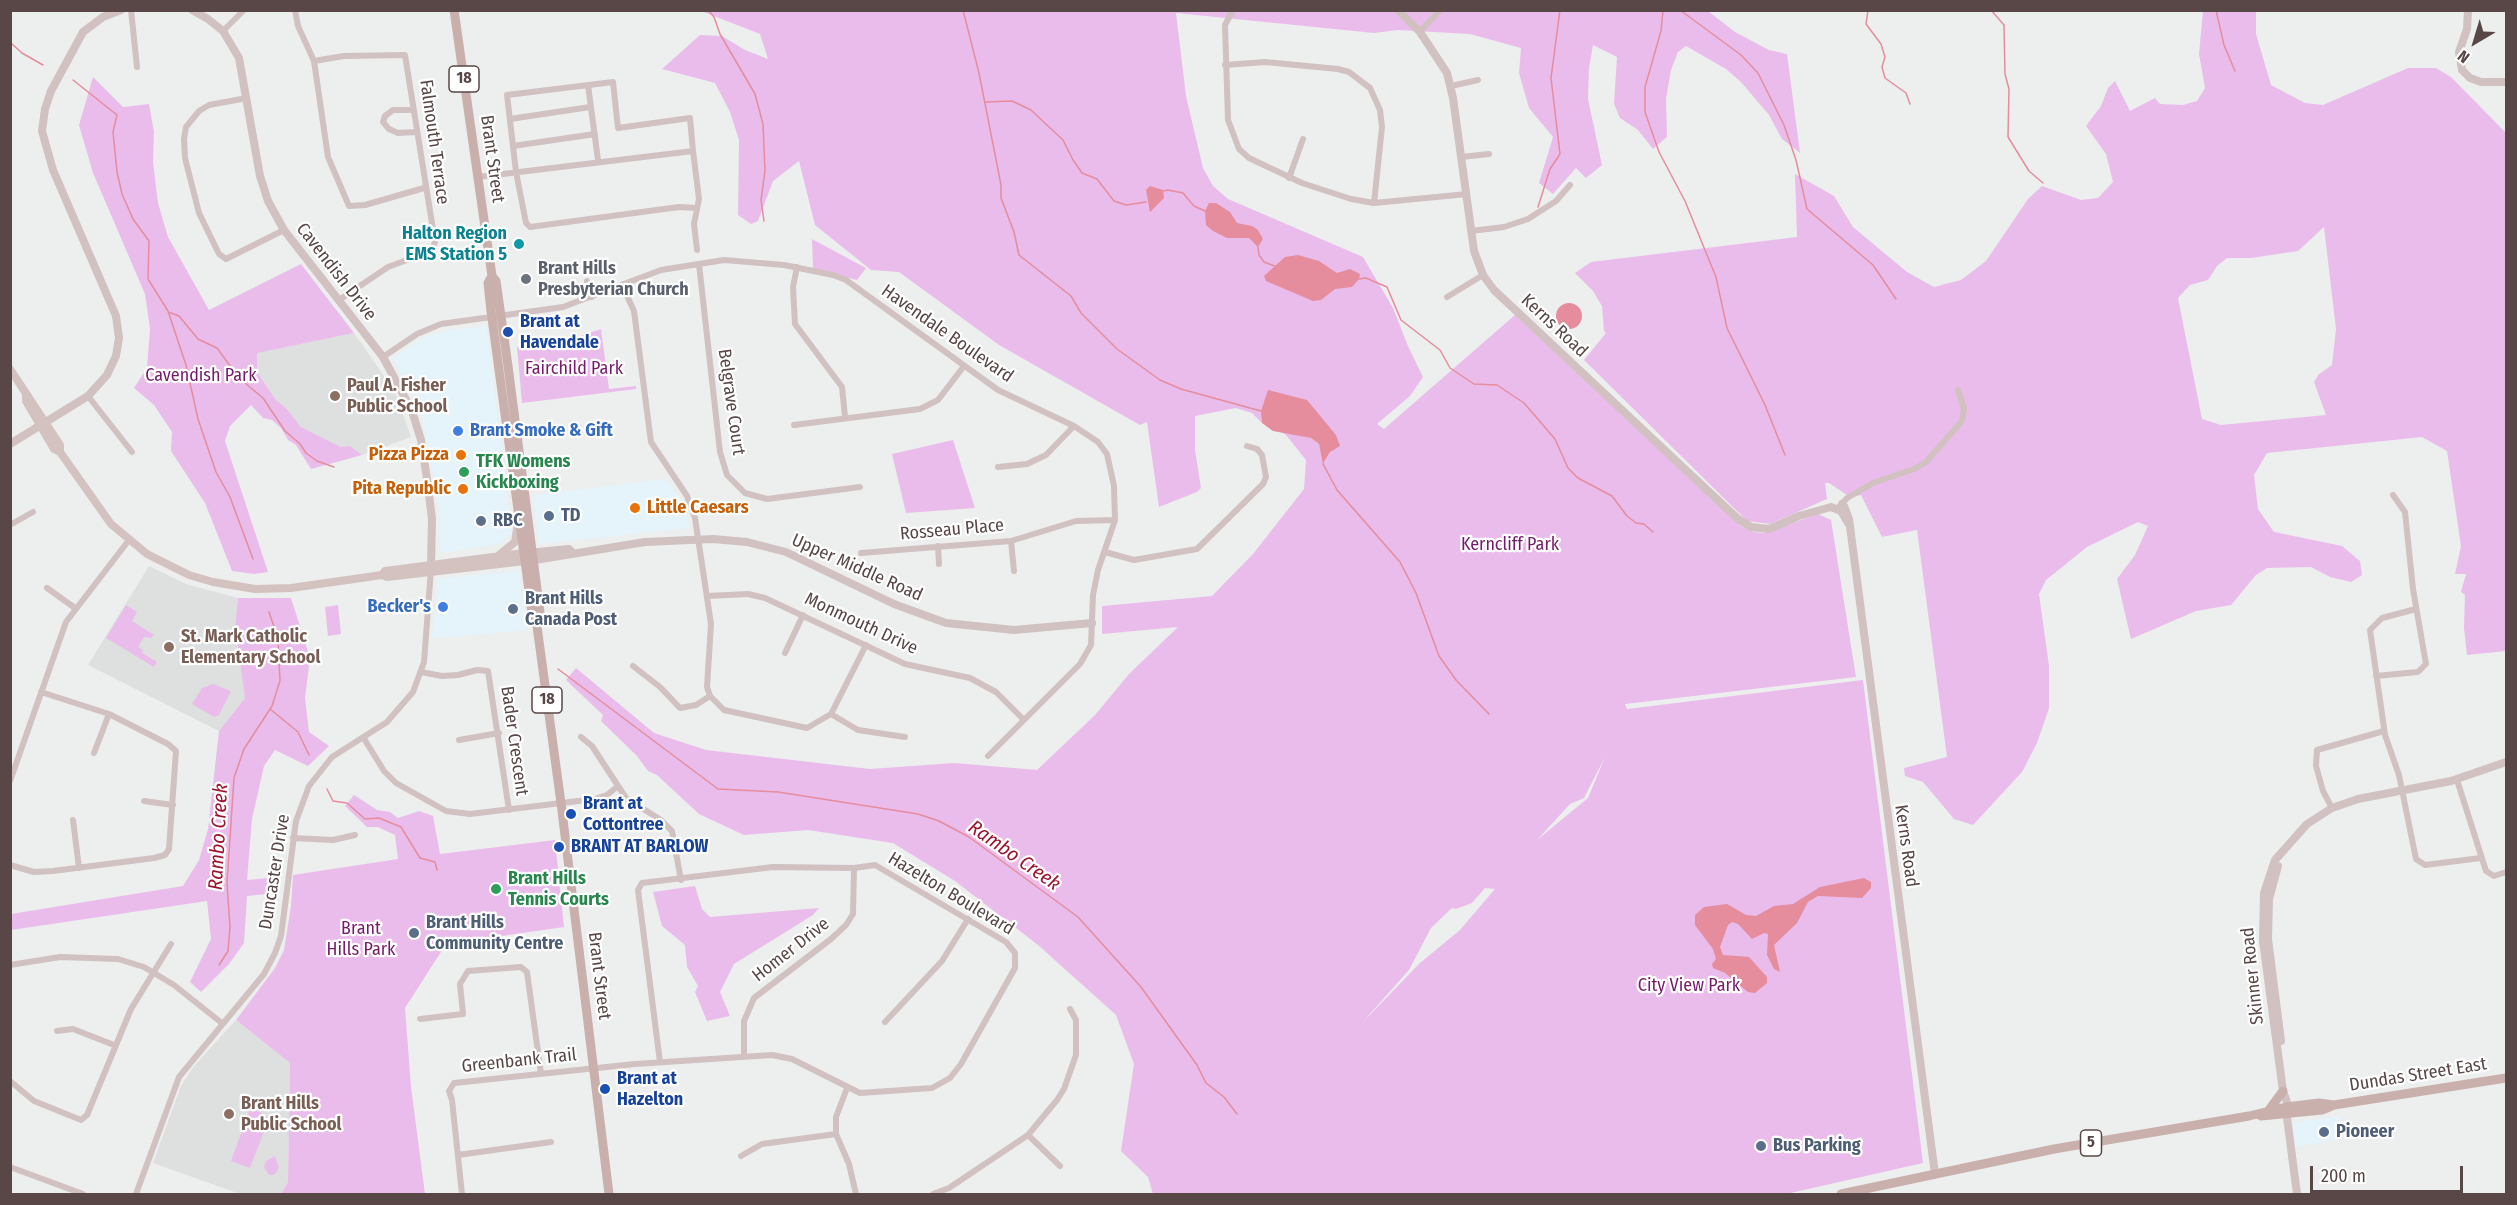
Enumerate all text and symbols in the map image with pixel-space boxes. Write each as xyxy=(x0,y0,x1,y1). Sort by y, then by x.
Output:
north arrow xyxy=(2445,12,2505,72)
text: N xyxy=(2454,46,2473,67)
road number: 18 xyxy=(449,66,479,92)
street label: Falmouth Terrace xyxy=(415,78,453,206)
street label: Brant Street xyxy=(475,114,509,204)
street label: Cavendish Drive xyxy=(291,219,381,325)
place label: Halton Region EMS Station 5 xyxy=(402,223,507,266)
marker: Halton Region EMS Station 5 xyxy=(512,237,526,251)
place label: Brant Hills Presbyterian Church xyxy=(538,258,689,300)
marker: Brant Hills Presbyterian Church xyxy=(519,272,533,286)
street label: Havendale Boulevard xyxy=(877,280,1017,388)
street label: Kerns Road xyxy=(1516,290,1592,362)
place label: Brant at Havendale xyxy=(520,311,599,354)
marker: Brant at Havendale xyxy=(501,325,515,339)
street label: Belgrave Court xyxy=(713,347,749,457)
park label: Fairchild Park xyxy=(525,358,623,380)
park label: Cavendish Park xyxy=(145,365,257,387)
place label: Paul A. Fisher Public School xyxy=(347,375,447,418)
marker: Paul A. Fisher Public School xyxy=(328,389,342,403)
place label: Brant Smoke & Gift xyxy=(470,420,613,442)
marker: Brant Smoke & Gift xyxy=(451,424,465,438)
place label: Pizza Pizza xyxy=(369,444,449,466)
marker: Pizza Pizza xyxy=(454,448,468,462)
place label: TFK Womens Kickboxing xyxy=(476,451,570,494)
marker: TFK Womens Kickboxing xyxy=(457,465,471,479)
place label: Pita Republic xyxy=(352,478,451,500)
marker: Pita Republic xyxy=(456,482,470,496)
place label: Little Caesars xyxy=(647,497,749,519)
marker: Little Caesars xyxy=(628,501,642,515)
place label: TD xyxy=(561,505,581,527)
marker: TD xyxy=(542,509,556,523)
place label: RBC xyxy=(493,510,523,532)
marker: RBC xyxy=(474,514,488,528)
street label: Rosseau Place xyxy=(899,515,1005,545)
street label: Upper Middle Road xyxy=(788,529,926,607)
park label: Kerncliff Park xyxy=(1461,534,1559,556)
place label: Brant Hills Canada Post xyxy=(525,588,617,630)
street label: Monmouth Drive xyxy=(801,588,921,660)
place label: Becker's xyxy=(367,596,431,618)
marker: Becker's xyxy=(436,600,450,614)
marker: Brant Hills Canada Post xyxy=(506,602,520,616)
place label: St. Mark Catholic Elementary School xyxy=(181,626,320,668)
marker: St. Mark Catholic Elementary School xyxy=(162,640,176,654)
street label: Bader Crescent xyxy=(496,685,532,797)
road number: 18 xyxy=(532,687,562,713)
water label: Rambo Creek xyxy=(204,783,234,891)
place label: Brant at Cottontree xyxy=(583,793,664,836)
street label: Kerns Road xyxy=(1890,803,1922,889)
marker: Brant at Cottontree xyxy=(564,807,578,821)
street label: Duncaster Drive xyxy=(255,813,295,931)
water label: Rambo Creek xyxy=(963,816,1065,896)
place label: BRANT AT BARLOW xyxy=(571,836,708,858)
marker: BRANT AT BARLOW xyxy=(552,840,566,854)
street label: Hazelton Boulevard xyxy=(884,848,1018,940)
place label: Brant Hills Tennis Courts xyxy=(508,868,609,910)
marker: Brant Hills Tennis Courts xyxy=(489,882,503,896)
place label: Brant Hills Community Centre xyxy=(426,912,563,954)
street label: Homer Drive xyxy=(748,913,834,987)
park label: Brant Hills Park xyxy=(327,918,395,960)
marker: Brant Hills Community Centre xyxy=(407,926,421,940)
street label: Skinner Road xyxy=(2237,926,2269,1026)
street label: Brant Street xyxy=(583,931,615,1021)
park label: City View Park xyxy=(1638,975,1740,997)
street label: Greenbank Trail xyxy=(461,1044,577,1078)
street label: Dundas Street East xyxy=(2348,1053,2488,1097)
place label: Brant at Hazelton xyxy=(617,1068,683,1110)
marker: Brant at Hazelton xyxy=(598,1082,612,1096)
place label: Brant Hills Public School xyxy=(241,1093,341,1136)
marker: Brant Hills Public School xyxy=(222,1107,236,1121)
place label: Pioneer xyxy=(2336,1121,2394,1143)
marker: Pioneer xyxy=(2317,1125,2331,1139)
road number: 5 xyxy=(2080,1130,2102,1156)
place label: Bus Parking xyxy=(1773,1135,1861,1157)
marker: Bus Parking xyxy=(1754,1139,1768,1153)
scale bar xyxy=(2313,1154,2466,1192)
text: 200 m xyxy=(2321,1165,2366,1187)

